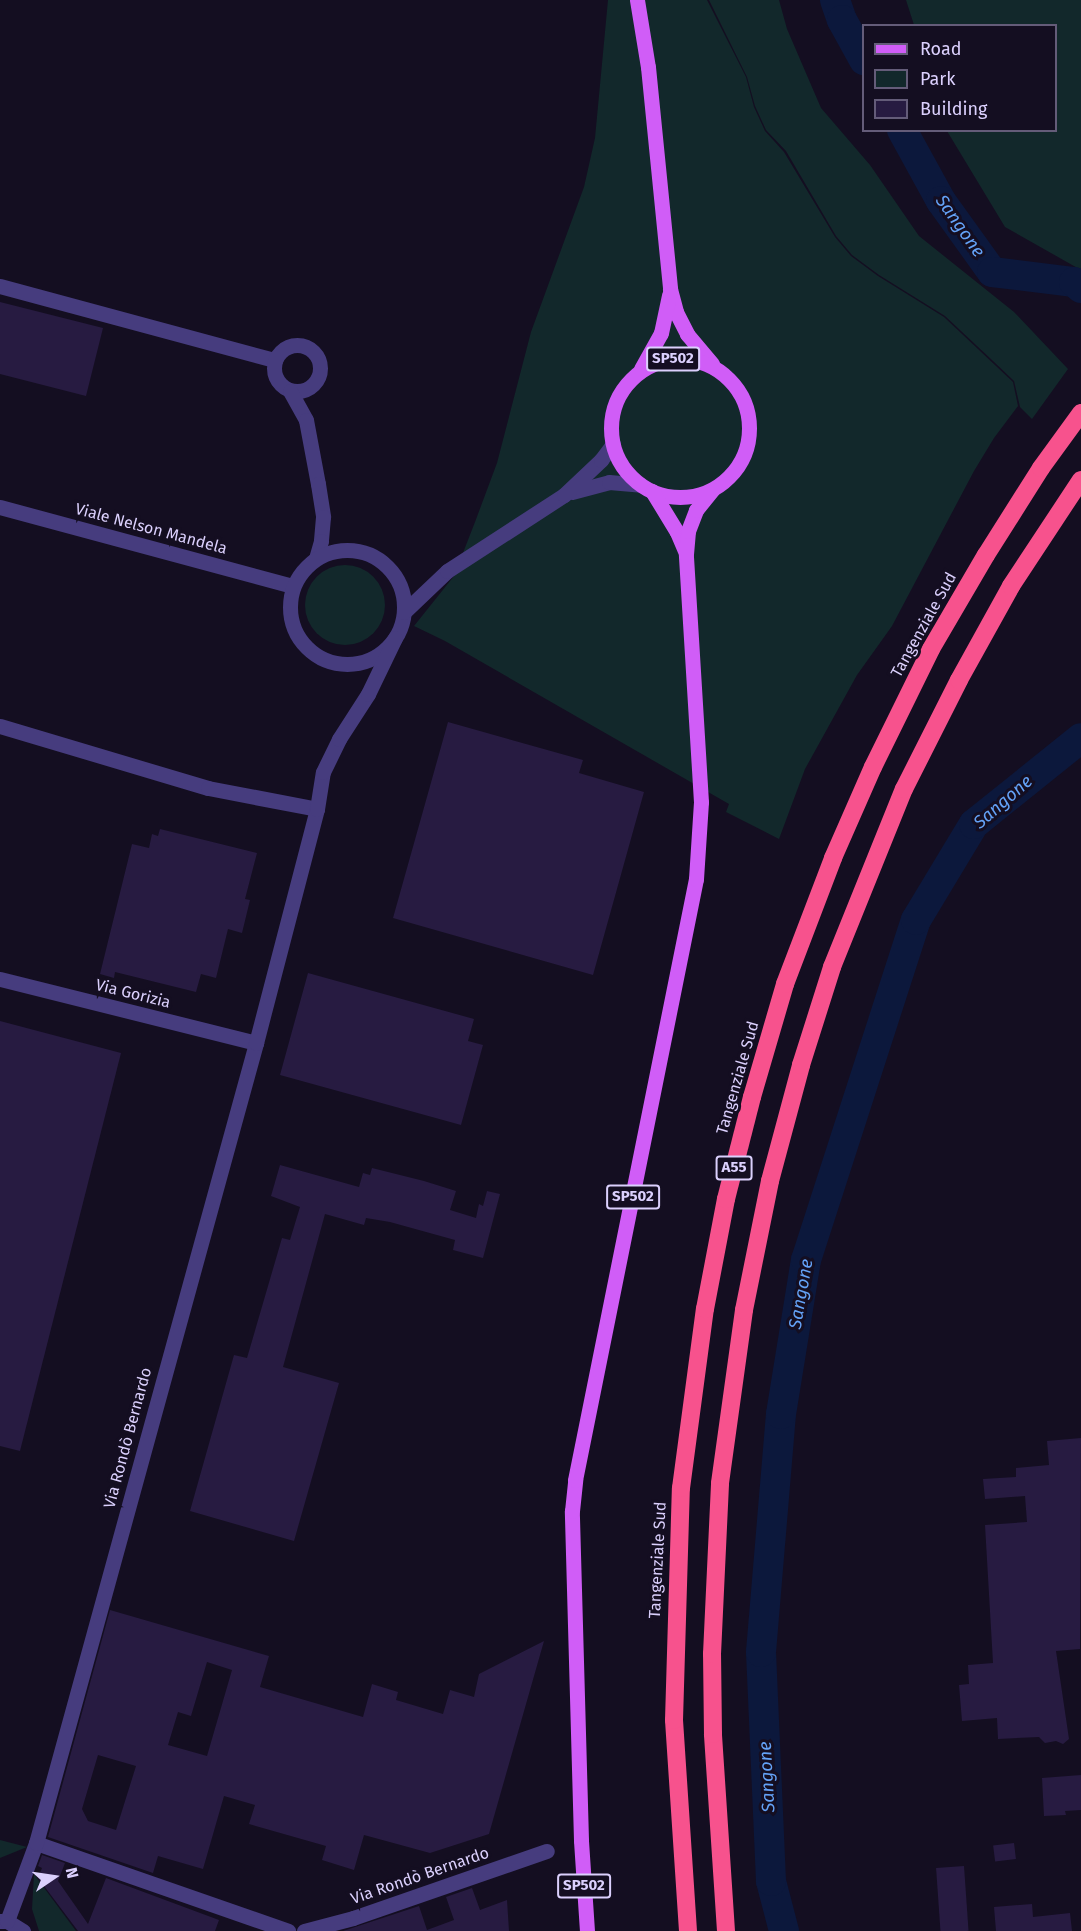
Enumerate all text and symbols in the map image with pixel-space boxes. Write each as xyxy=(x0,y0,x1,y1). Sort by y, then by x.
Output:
legend xyxy=(862,24,1057,132)
text: Road xyxy=(920,38,962,60)
text: Park xyxy=(920,68,955,90)
text: Building xyxy=(920,98,987,120)
water label: Sangone xyxy=(931,191,989,261)
road number: SP502 xyxy=(646,347,700,371)
street label: Viale Nelson Mandela xyxy=(73,499,229,559)
street label: Tangenziale Sud xyxy=(887,569,961,681)
water label: Sangone xyxy=(969,771,1037,833)
street label: Via Gorizia xyxy=(93,975,173,1013)
street label: Tangenziale Sud xyxy=(713,1019,763,1137)
road number: A55 xyxy=(714,1156,754,1180)
road number: SP502 xyxy=(606,1185,660,1209)
water label: Sangone xyxy=(784,1257,818,1331)
street label: Via Rondò Bernardo xyxy=(100,1365,156,1511)
street label: Tangenziale Sud xyxy=(645,1501,671,1619)
water label: Sangone xyxy=(754,1741,780,1813)
street label: Via Rondò Bernardo xyxy=(348,1843,492,1909)
north arrow xyxy=(24,1847,84,1907)
text: N xyxy=(62,1866,82,1880)
road number: SP502 xyxy=(557,1874,611,1898)

